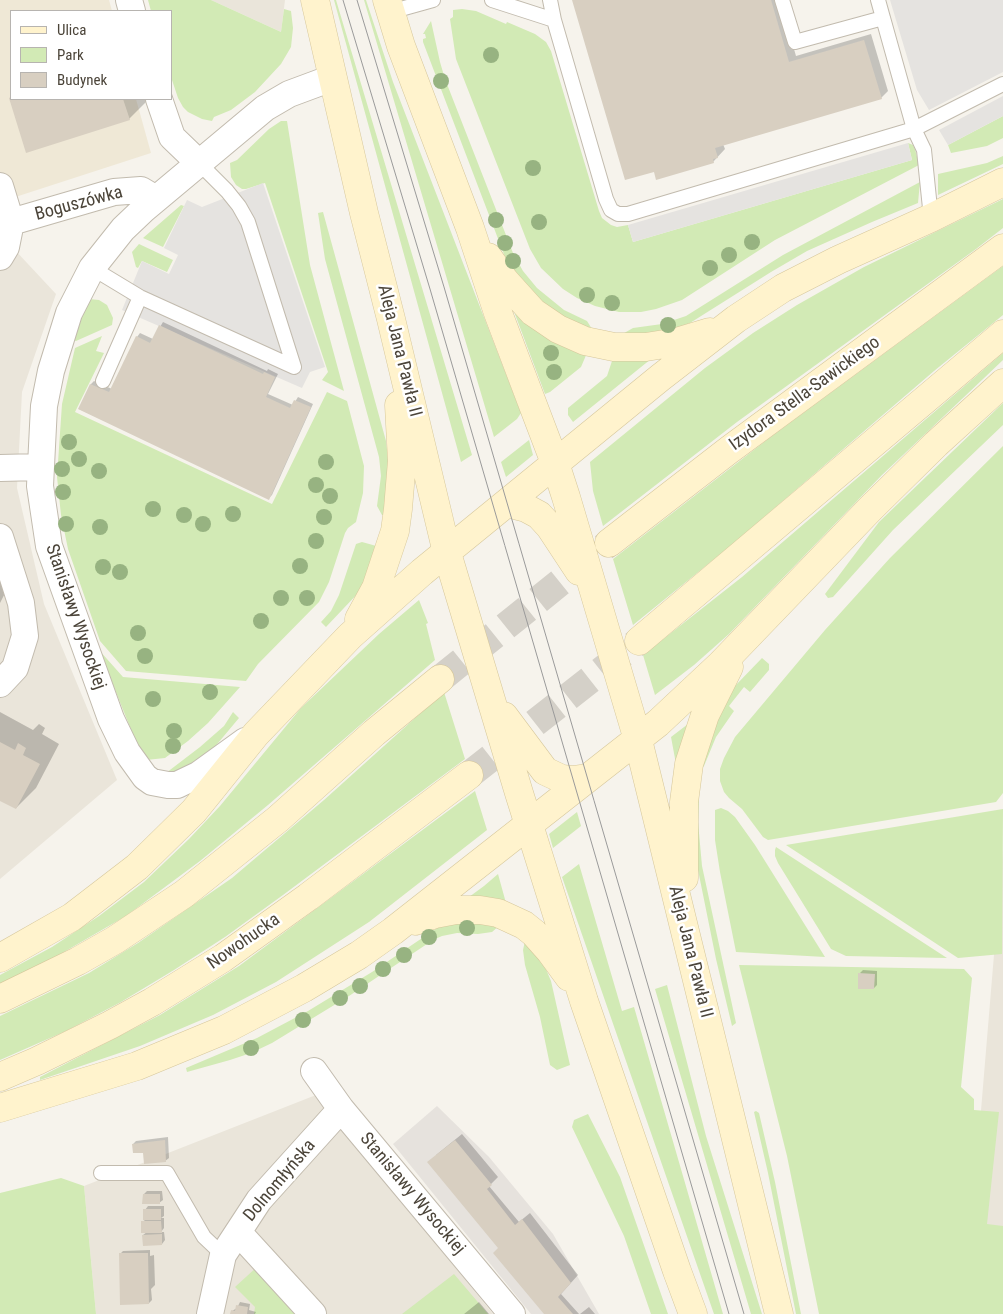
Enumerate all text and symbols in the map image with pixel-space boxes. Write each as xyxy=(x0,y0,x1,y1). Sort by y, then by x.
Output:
legend xyxy=(10,10,172,100)
text: Ulica xyxy=(57,21,86,39)
text: Park xyxy=(57,46,84,64)
text: Budynek xyxy=(57,71,107,89)
street label: Boguszówka xyxy=(33,182,125,226)
street label: Aleja Jana Pawła II xyxy=(372,283,426,419)
street label: Izydora Stella-Sawickiego xyxy=(726,332,884,456)
street label: Stanisławy Wysockiej xyxy=(40,541,110,693)
street label: Aleja Jana Pawła II xyxy=(663,884,717,1020)
street label: Nowohucka xyxy=(204,909,284,975)
street label: Stanisławy Wysockiej xyxy=(355,1129,469,1259)
street label: Dolnomłyńska xyxy=(239,1136,321,1226)

